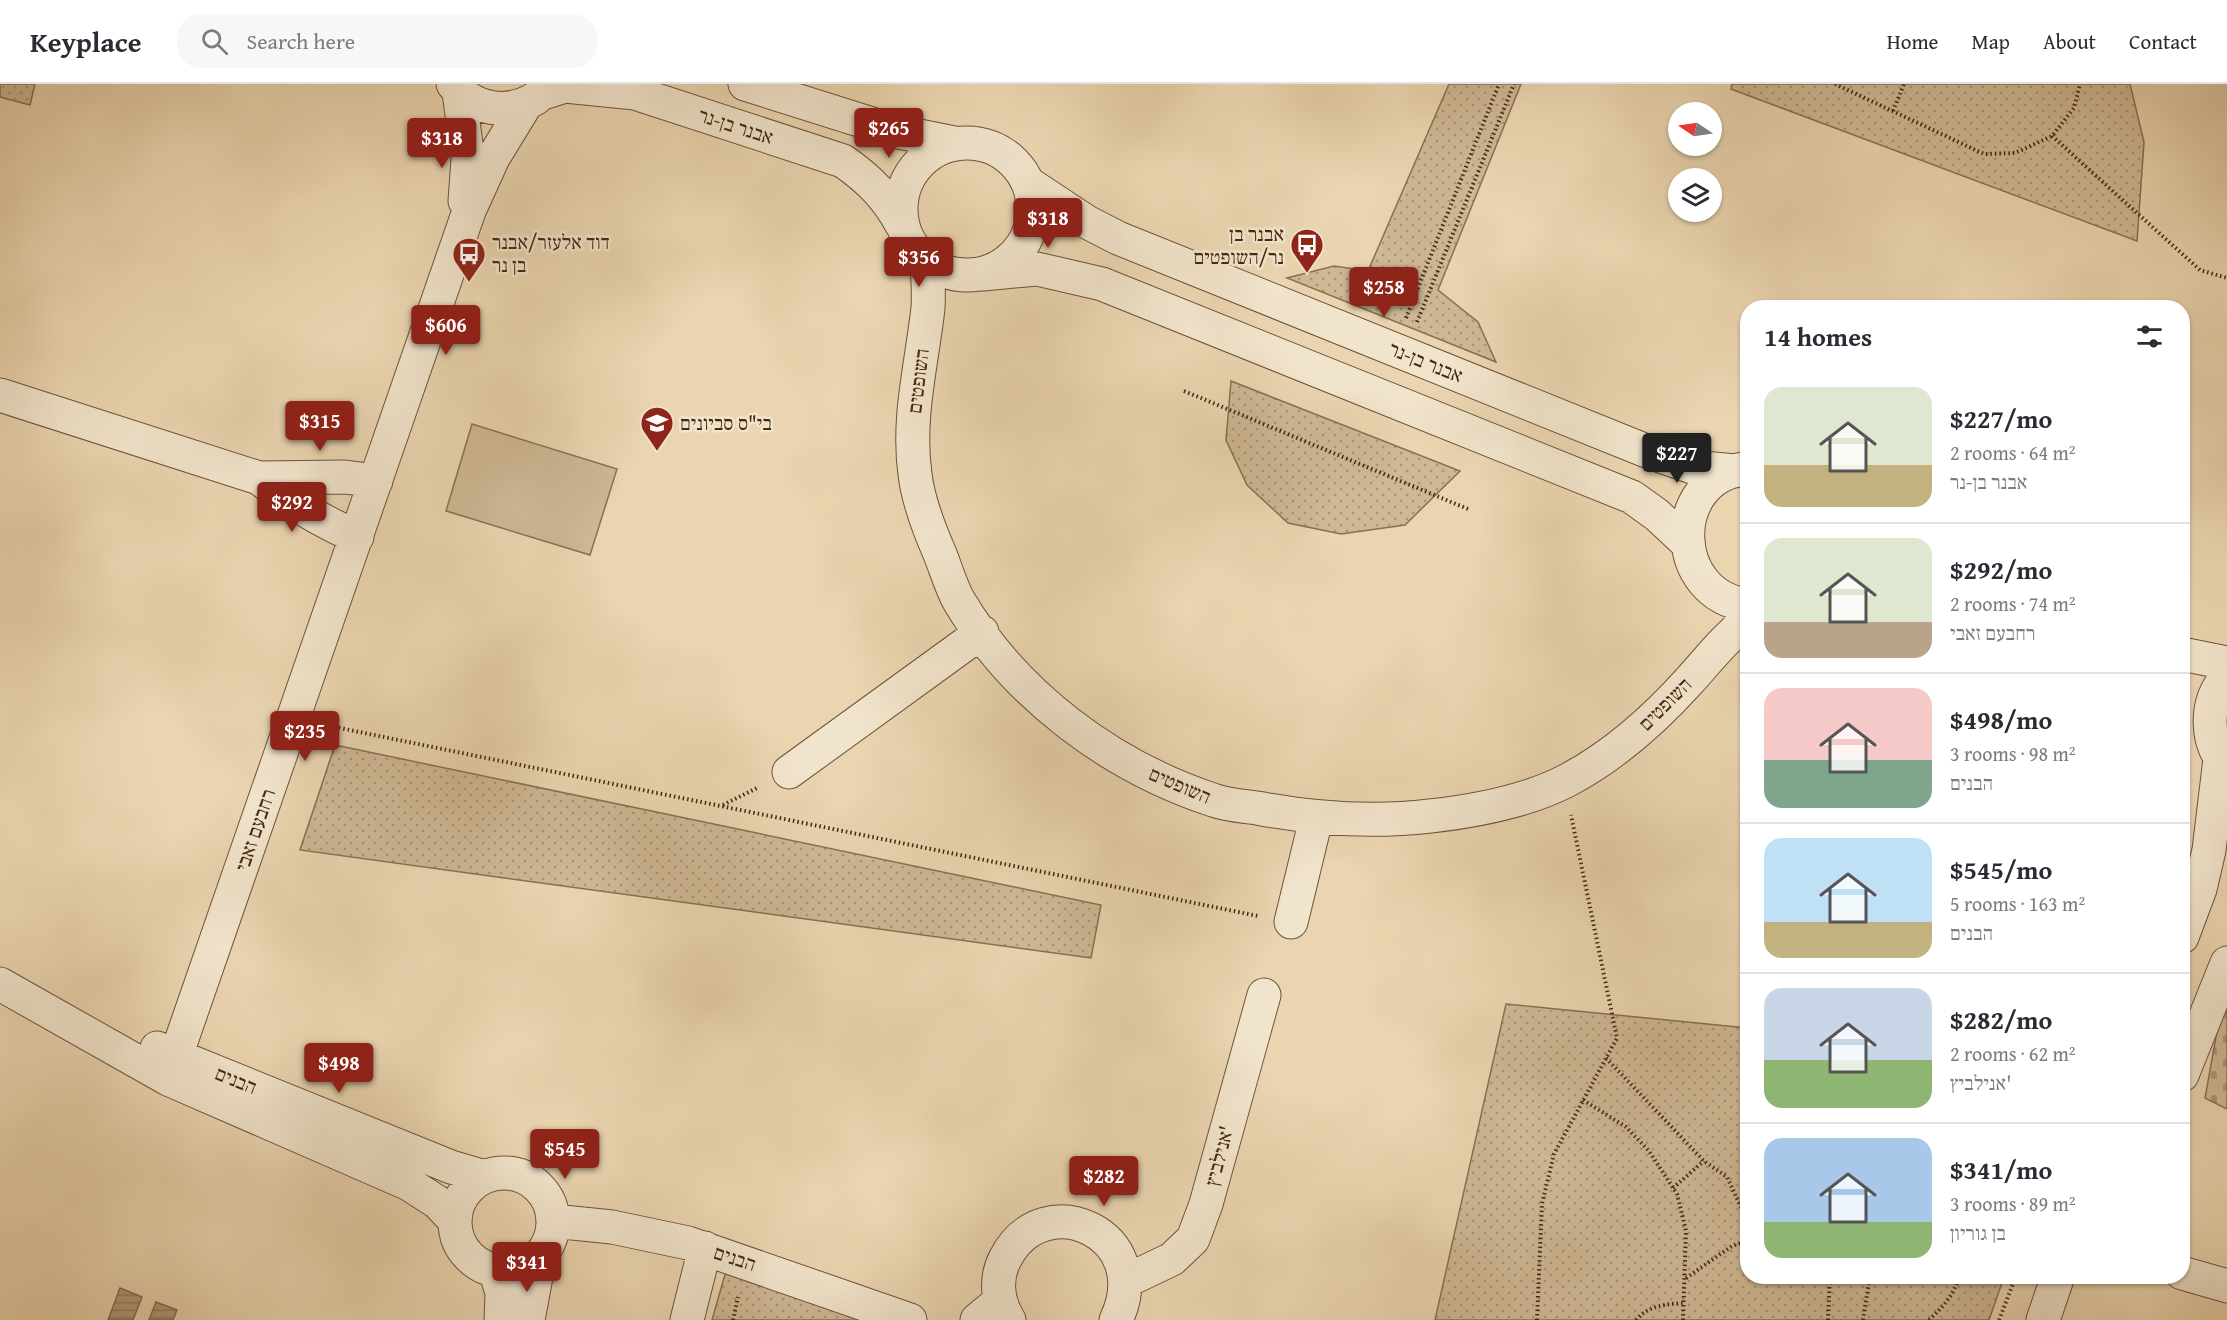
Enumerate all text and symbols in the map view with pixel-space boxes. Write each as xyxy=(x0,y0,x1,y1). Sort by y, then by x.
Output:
search box xyxy=(177,14,597,68)
text: Keyplace xyxy=(30,21,141,62)
icon: search xyxy=(198,25,231,58)
text: Search here xyxy=(246,25,355,57)
text: Home xyxy=(1887,26,1938,57)
text: Map xyxy=(1971,26,2010,57)
text: About xyxy=(2043,26,2096,57)
text: Contact xyxy=(2129,26,2197,57)
street label: אבנר בן-נר xyxy=(695,100,777,151)
north arrow xyxy=(1668,102,1722,156)
map controls xyxy=(1668,102,1722,222)
pin: $265 xyxy=(853,108,925,159)
text: $265 xyxy=(868,113,910,142)
pin: $318 xyxy=(406,118,478,169)
text: $318 xyxy=(421,123,463,152)
button: layers xyxy=(1668,168,1722,222)
pin: $318 xyxy=(1012,198,1084,249)
text: $318 xyxy=(1027,203,1069,232)
place label: אבנר בן נר/השופטים xyxy=(1193,219,1284,271)
place label: דוד אלעזר/אבנר בן נר xyxy=(492,227,610,279)
bus stop icon: אבנר בן נר/השופטים xyxy=(1289,227,1325,274)
bus stop icon: דוד אלעזר/אבנר בן נר xyxy=(451,236,487,283)
pin: $356 xyxy=(883,237,955,288)
text: $356 xyxy=(898,242,940,271)
pin: $258 xyxy=(1348,267,1420,318)
text: $258 xyxy=(1363,272,1405,301)
pin: $606 xyxy=(410,305,482,356)
text: $606 xyxy=(425,310,467,339)
text: 14 homes xyxy=(1764,317,1872,356)
icon: filters xyxy=(2133,320,2166,353)
street label: אבנר בן-נר xyxy=(1385,334,1467,389)
street label: השופטים xyxy=(899,347,936,415)
text: $227/mo xyxy=(1950,399,2052,438)
pin: $315 xyxy=(284,401,356,452)
school or university icon: בי"ס סביונים xyxy=(639,405,675,452)
text: $315 xyxy=(299,406,341,435)
place label: בי"ס סביונים xyxy=(680,408,772,437)
icon: home xyxy=(1812,411,1884,483)
pin: $227 xyxy=(1641,433,1713,484)
text: $227 xyxy=(1656,438,1698,467)
text: 2 rooms · 64 m² xyxy=(1950,438,2076,467)
text: אבנר בן-נר xyxy=(1950,467,2027,496)
pin: $292 xyxy=(256,482,328,533)
text: $292 xyxy=(271,487,313,516)
text: $292/mo xyxy=(1950,550,2052,589)
icon: home xyxy=(1812,562,1884,634)
text: 2 rooms · 74 m² xyxy=(1950,589,2076,618)
text: רחבעם זאבי xyxy=(1950,618,2036,647)
street label: השופטים xyxy=(1631,670,1698,737)
text: $498/mo xyxy=(1950,700,2052,739)
pin: $235 xyxy=(269,711,341,762)
icon: home xyxy=(1812,712,1884,784)
text: $235 xyxy=(284,716,326,745)
text: 3 rooms · 98 m² xyxy=(1950,739,2076,768)
street label: השופטים xyxy=(1144,758,1216,811)
text: הבנים xyxy=(1950,768,1993,797)
street label: רחבעם זאבי xyxy=(227,785,282,875)
text: $545/mo xyxy=(1950,850,2052,889)
icon: home xyxy=(1812,862,1884,934)
text: 5 rooms · 163 m² xyxy=(1950,889,2085,918)
text: הבנים xyxy=(1950,918,1993,947)
text: $282/mo xyxy=(1950,1000,2052,1039)
icon: home xyxy=(1812,1012,1884,1084)
text: 2 rooms · 62 m² xyxy=(1950,1039,2076,1068)
pin: $498 xyxy=(303,1043,375,1094)
text: $498 xyxy=(318,1048,360,1077)
street label: הבנים xyxy=(211,1058,262,1101)
text: אנילביץ' xyxy=(1950,1068,2011,1097)
street label: אנילביץ' xyxy=(1197,1123,1240,1189)
pin: $545 xyxy=(529,1129,601,1180)
text: $545 xyxy=(544,1134,586,1163)
text: $341/mo xyxy=(1950,1150,2052,1189)
pin: $282 xyxy=(1068,1156,1140,1207)
text: $282 xyxy=(1083,1161,1125,1190)
icon: home xyxy=(1812,1162,1884,1234)
text: 3 rooms · 89 m² xyxy=(1950,1189,2076,1218)
text: בן גוריון xyxy=(1950,1218,2006,1247)
street label: הבנים xyxy=(710,1237,760,1278)
pin: $341 xyxy=(491,1242,563,1293)
text: $341 xyxy=(506,1247,548,1276)

